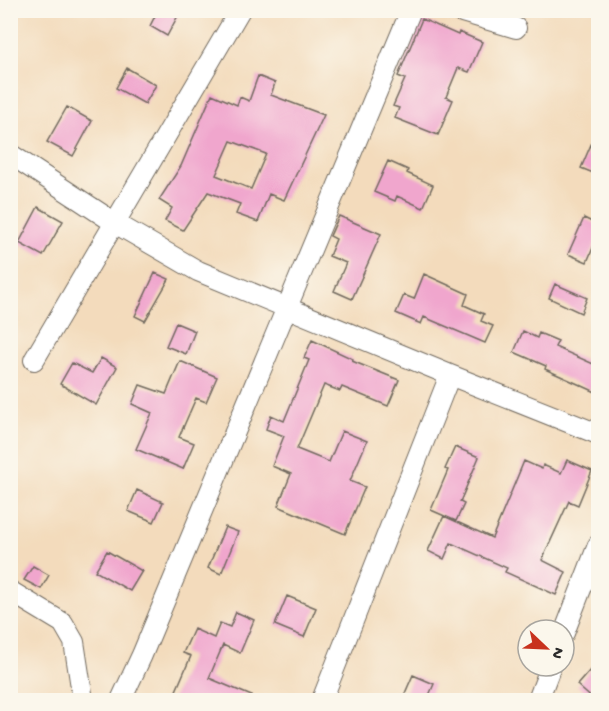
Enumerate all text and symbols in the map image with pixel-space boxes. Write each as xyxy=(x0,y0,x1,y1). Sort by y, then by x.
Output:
north arrow xyxy=(516,618,576,678)
text: N xyxy=(546,644,567,662)

